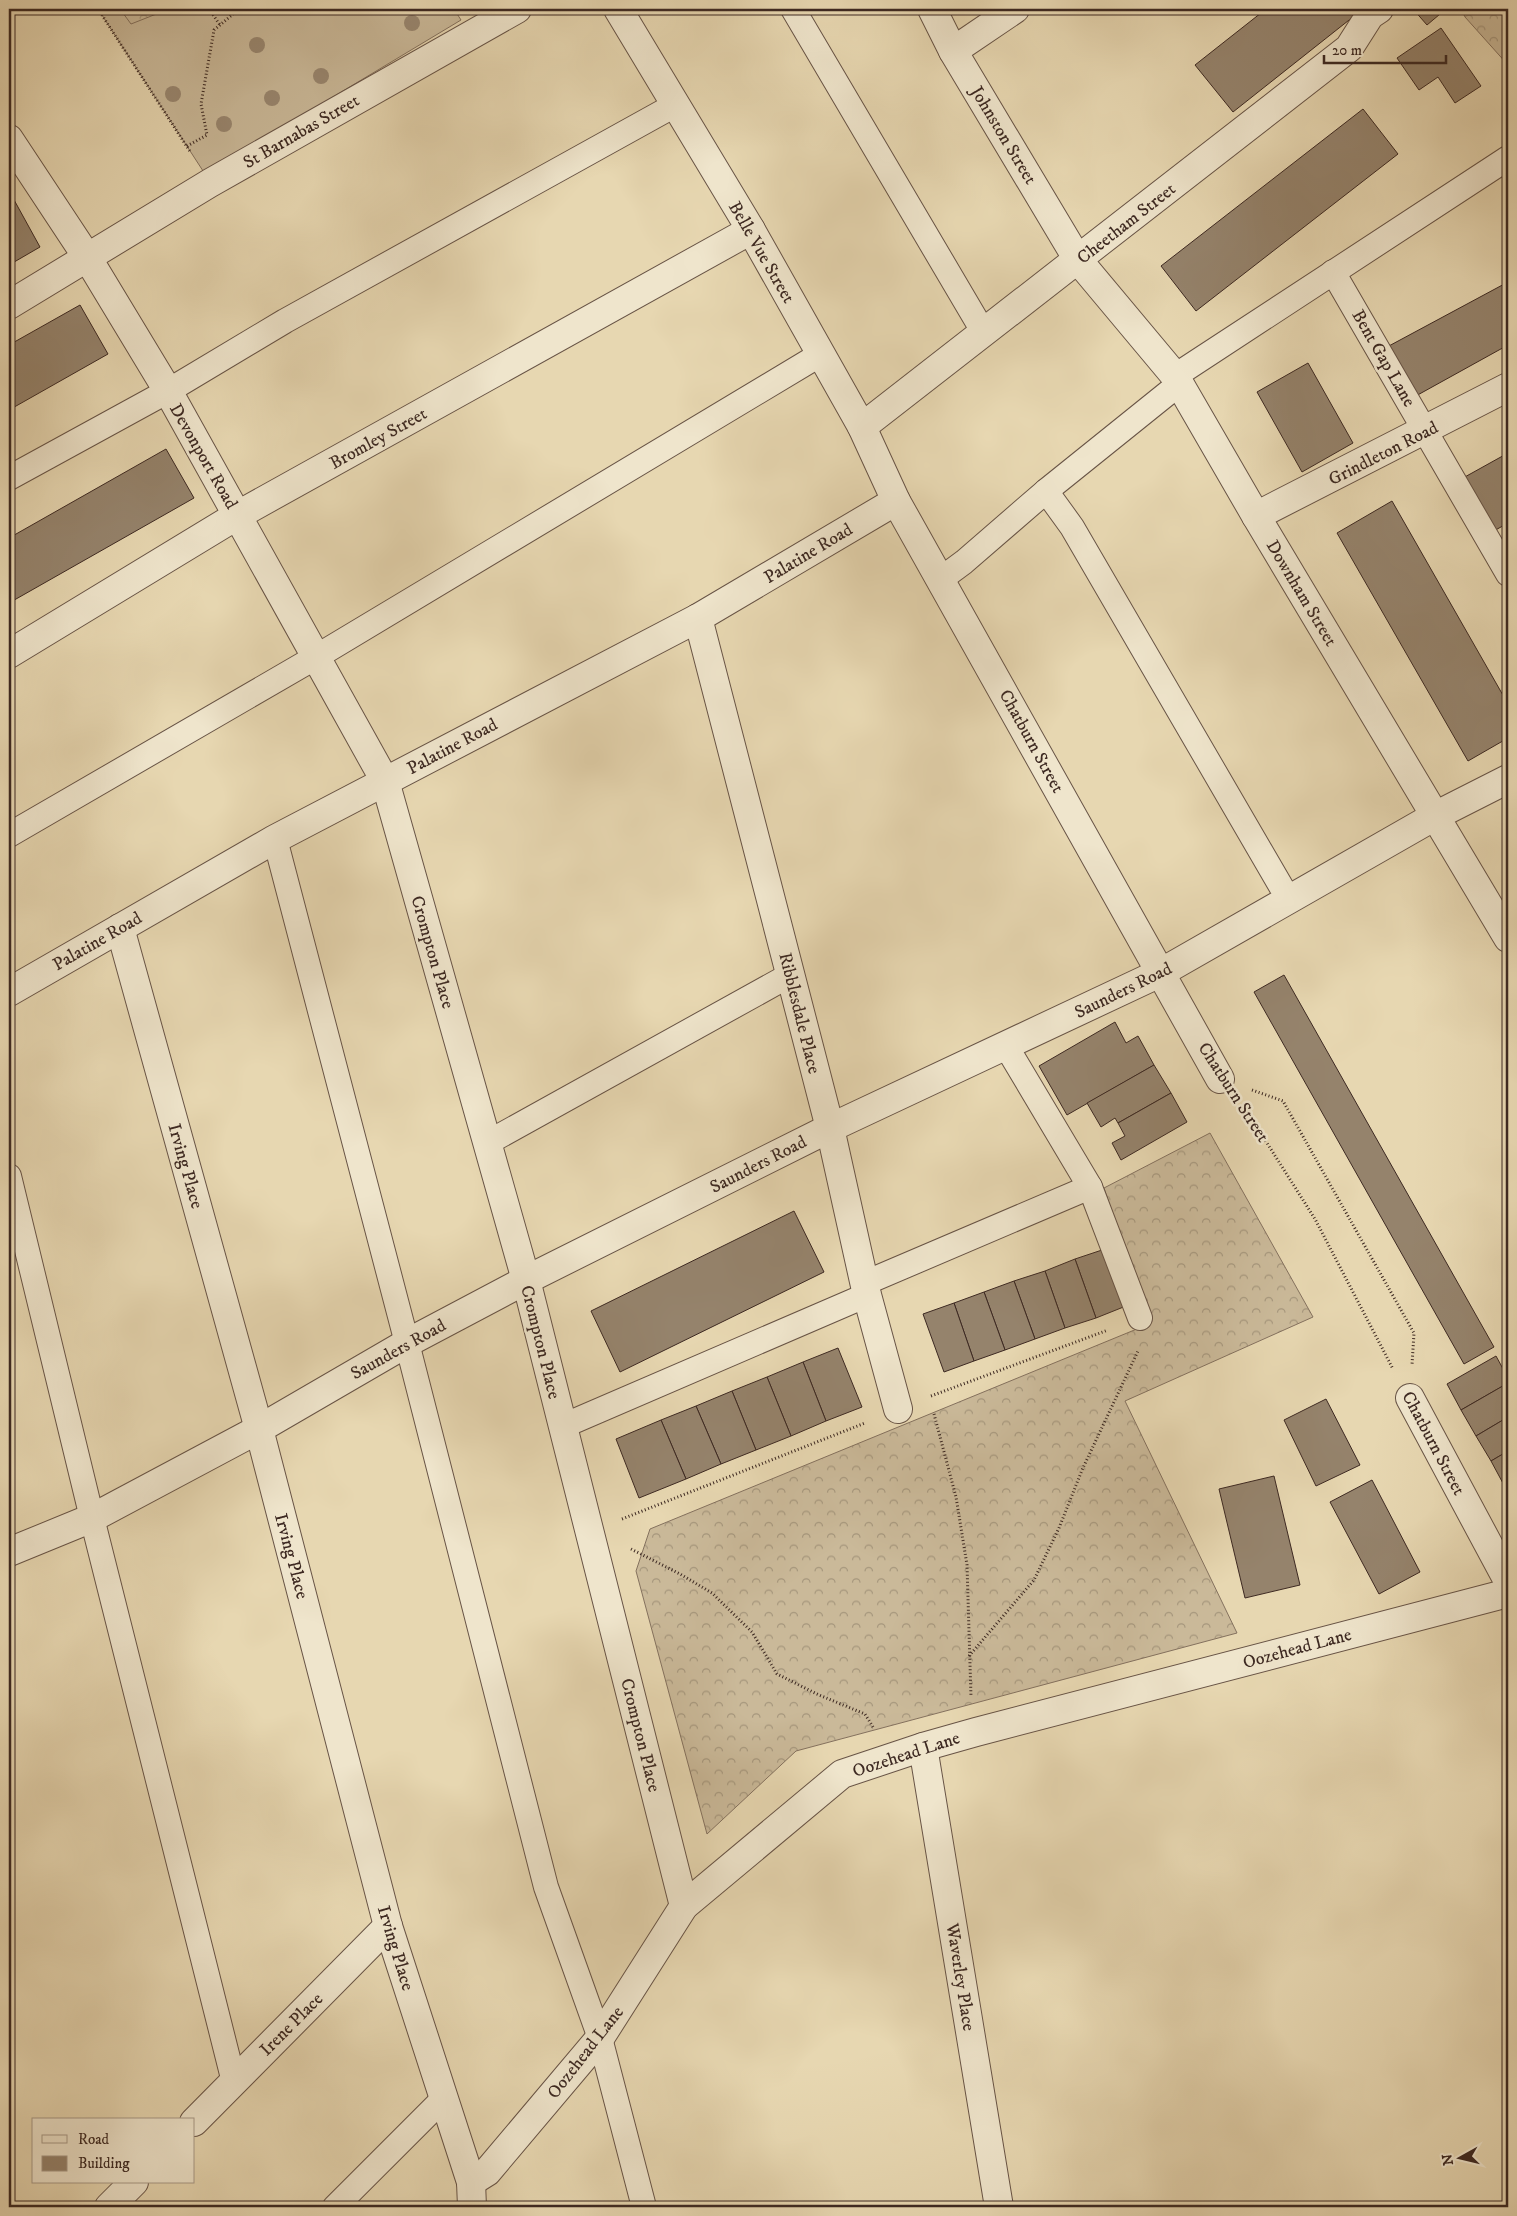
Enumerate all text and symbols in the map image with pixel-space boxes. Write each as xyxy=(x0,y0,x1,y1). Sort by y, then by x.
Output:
scale bar xyxy=(1324,32,1447,64)
text: 20 m xyxy=(1332,41,1362,60)
street label: Johnston Street xyxy=(964,81,1041,189)
street label: St Barnabas Street xyxy=(240,90,364,174)
street label: Cheetham Street xyxy=(1073,178,1180,269)
street label: Belle Vue Street xyxy=(723,198,799,308)
street label: Bent Gap Lane xyxy=(1347,306,1420,411)
street label: Devonport Road xyxy=(164,400,242,513)
street label: Bromley Street xyxy=(326,403,431,475)
street label: Grindleton Road xyxy=(1325,417,1442,491)
street label: Palatine Road xyxy=(760,519,857,589)
street label: Downham Street xyxy=(1261,536,1342,651)
street label: Chatburn Street xyxy=(994,686,1069,797)
street label: Palatine Road xyxy=(403,714,502,780)
street label: Crompton Place xyxy=(405,893,459,1011)
street label: Palatine Road xyxy=(49,907,146,976)
street label: Ribblesdale Place xyxy=(773,950,825,1076)
street label: Saunders Road xyxy=(1071,958,1176,1024)
street label: Chatburn Street xyxy=(1193,1039,1274,1147)
street label: Irving Place xyxy=(162,1121,208,1211)
street label: Saunders Road xyxy=(706,1131,810,1199)
street label: Crompton Place xyxy=(515,1283,565,1401)
street label: Saunders Road xyxy=(347,1315,450,1385)
street label: Chatburn Street xyxy=(1397,1388,1470,1499)
street label: Irving Place xyxy=(269,1511,313,1601)
street label: Oozehead Lane xyxy=(1241,1624,1354,1674)
street label: Crompton Place xyxy=(615,1676,665,1794)
street label: Oozehead Lane xyxy=(850,1727,963,1783)
street label: Irving Place xyxy=(372,1903,418,1993)
street label: Waverley Place xyxy=(940,1921,979,2033)
street label: Irene Place xyxy=(255,1988,328,2061)
street label: Oozehead Lane xyxy=(543,2002,629,2103)
legend xyxy=(32,2118,195,2184)
text: Road xyxy=(78,2130,110,2149)
north arrow xyxy=(1434,2134,1484,2184)
text: N xyxy=(1438,2152,1458,2167)
text: Building xyxy=(78,2154,130,2173)

